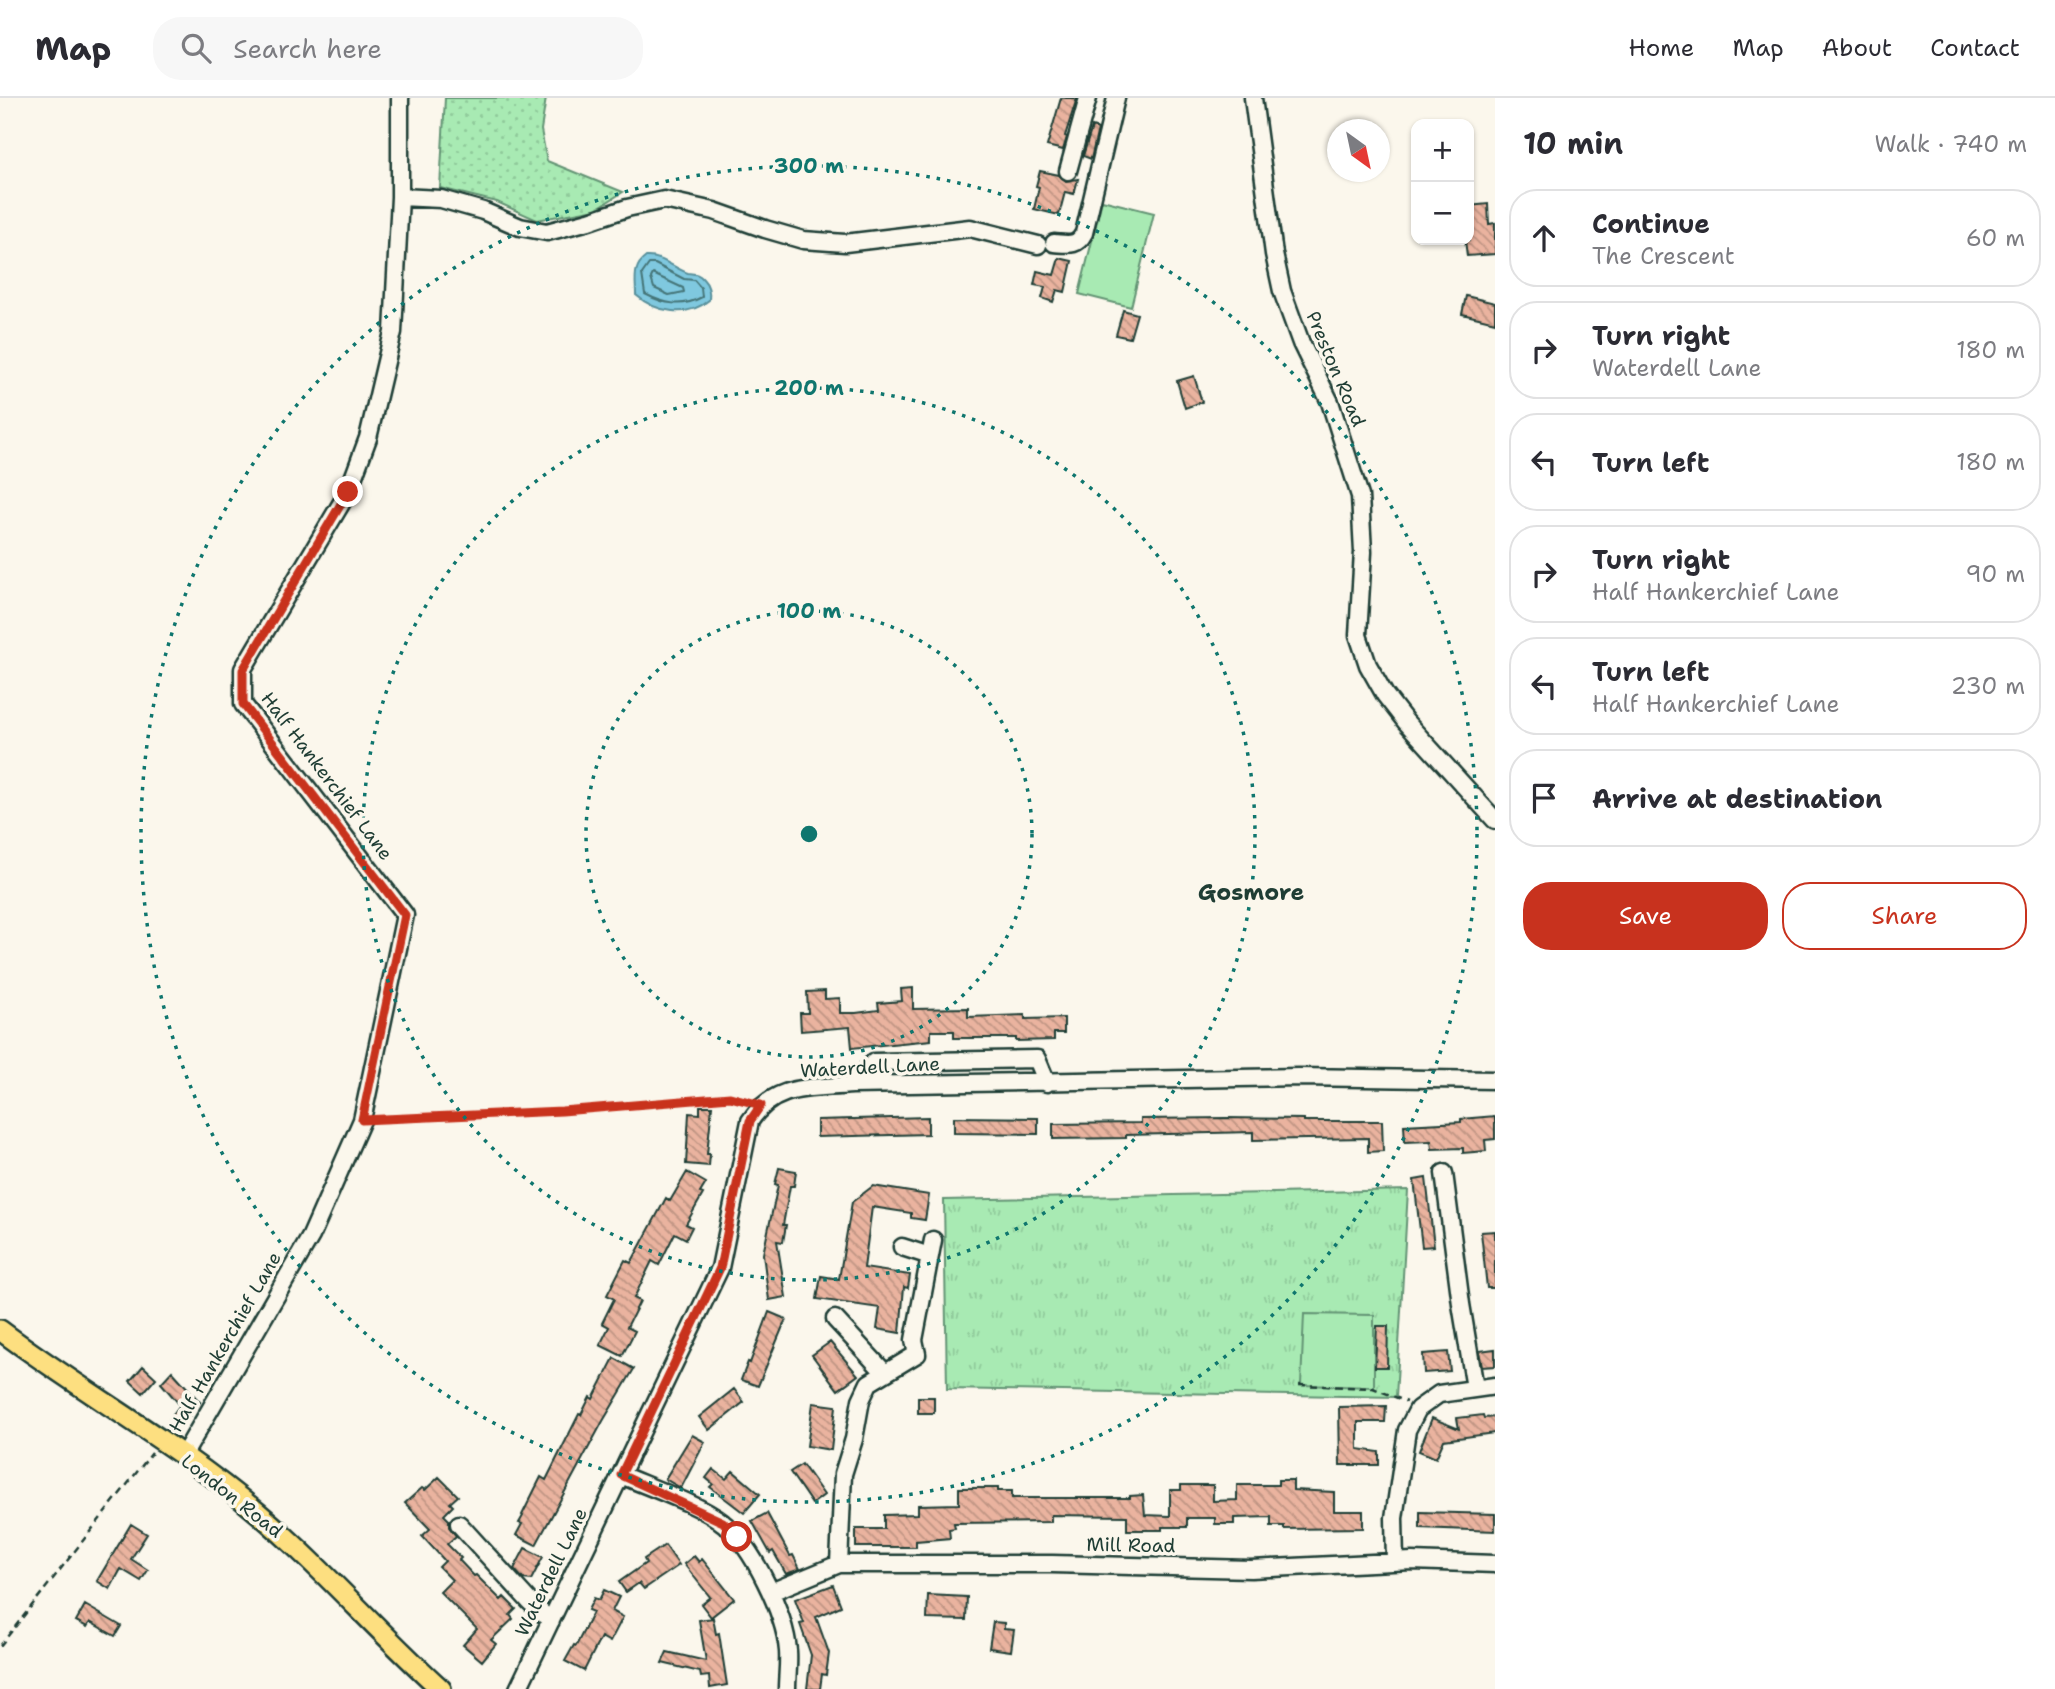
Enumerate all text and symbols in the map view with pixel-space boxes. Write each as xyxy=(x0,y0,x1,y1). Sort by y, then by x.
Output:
search box xyxy=(153,17,643,80)
text: Map xyxy=(35,26,111,71)
icon: search xyxy=(177,29,215,67)
text: Search here xyxy=(233,31,382,66)
text: Home xyxy=(1628,32,1694,64)
text: Map xyxy=(1732,32,1784,64)
text: About xyxy=(1822,32,1892,64)
text: Contact xyxy=(1930,32,2020,64)
north arrow xyxy=(1327,119,1390,182)
map controls xyxy=(1411,119,1474,245)
button: + xyxy=(1411,119,1474,182)
text: 10 min xyxy=(1523,123,1623,164)
text: Walk · 740 m xyxy=(1875,129,2027,159)
text: 300 m xyxy=(774,152,844,180)
button: − xyxy=(1411,182,1474,245)
text: Continue xyxy=(1592,206,1710,241)
icon: ahead xyxy=(1525,219,1563,257)
text: 60 m xyxy=(1966,223,2025,253)
text: The Crescent xyxy=(1592,241,1735,271)
street label: Preston Road xyxy=(1300,307,1372,431)
text: Turn right xyxy=(1592,318,1730,353)
icon: right xyxy=(1525,331,1563,369)
text: 180 m xyxy=(1956,335,2025,365)
text: Waterdell Lane xyxy=(1592,353,1762,383)
text: 200 m xyxy=(774,374,844,402)
icon: left xyxy=(1525,443,1563,481)
text: Turn left xyxy=(1592,445,1709,480)
text: 180 m xyxy=(1956,447,2025,477)
route end xyxy=(332,476,363,507)
text: Turn right xyxy=(1592,542,1730,577)
icon: right xyxy=(1525,555,1563,593)
text: 90 m xyxy=(1965,559,2025,589)
text: Half Hankerchief Lane xyxy=(1592,577,1839,607)
text: 100 m xyxy=(777,597,841,625)
text: Turn left xyxy=(1592,654,1709,689)
icon: left xyxy=(1525,667,1563,705)
text: 230 m xyxy=(1951,671,2025,701)
street label: Half Hankerchief Lane xyxy=(256,687,398,865)
text: Half Hankerchief Lane xyxy=(1592,689,1839,719)
icon: arrive xyxy=(1525,779,1563,817)
text: Arrive at destination xyxy=(1592,781,1882,816)
centre of rings xyxy=(797,822,821,846)
district label: Gosmore xyxy=(1198,877,1304,907)
button: Save xyxy=(1523,882,1768,950)
button: Share xyxy=(1782,882,2027,950)
street label: Waterdell Lane xyxy=(799,1051,941,1083)
street label: Half Hankerchief Lane xyxy=(163,1247,287,1437)
street label: London Road xyxy=(176,1449,288,1543)
street label: Waterdell Lane xyxy=(509,1504,593,1640)
route start xyxy=(721,1521,752,1552)
street label: Mill Road xyxy=(1086,1532,1176,1558)

